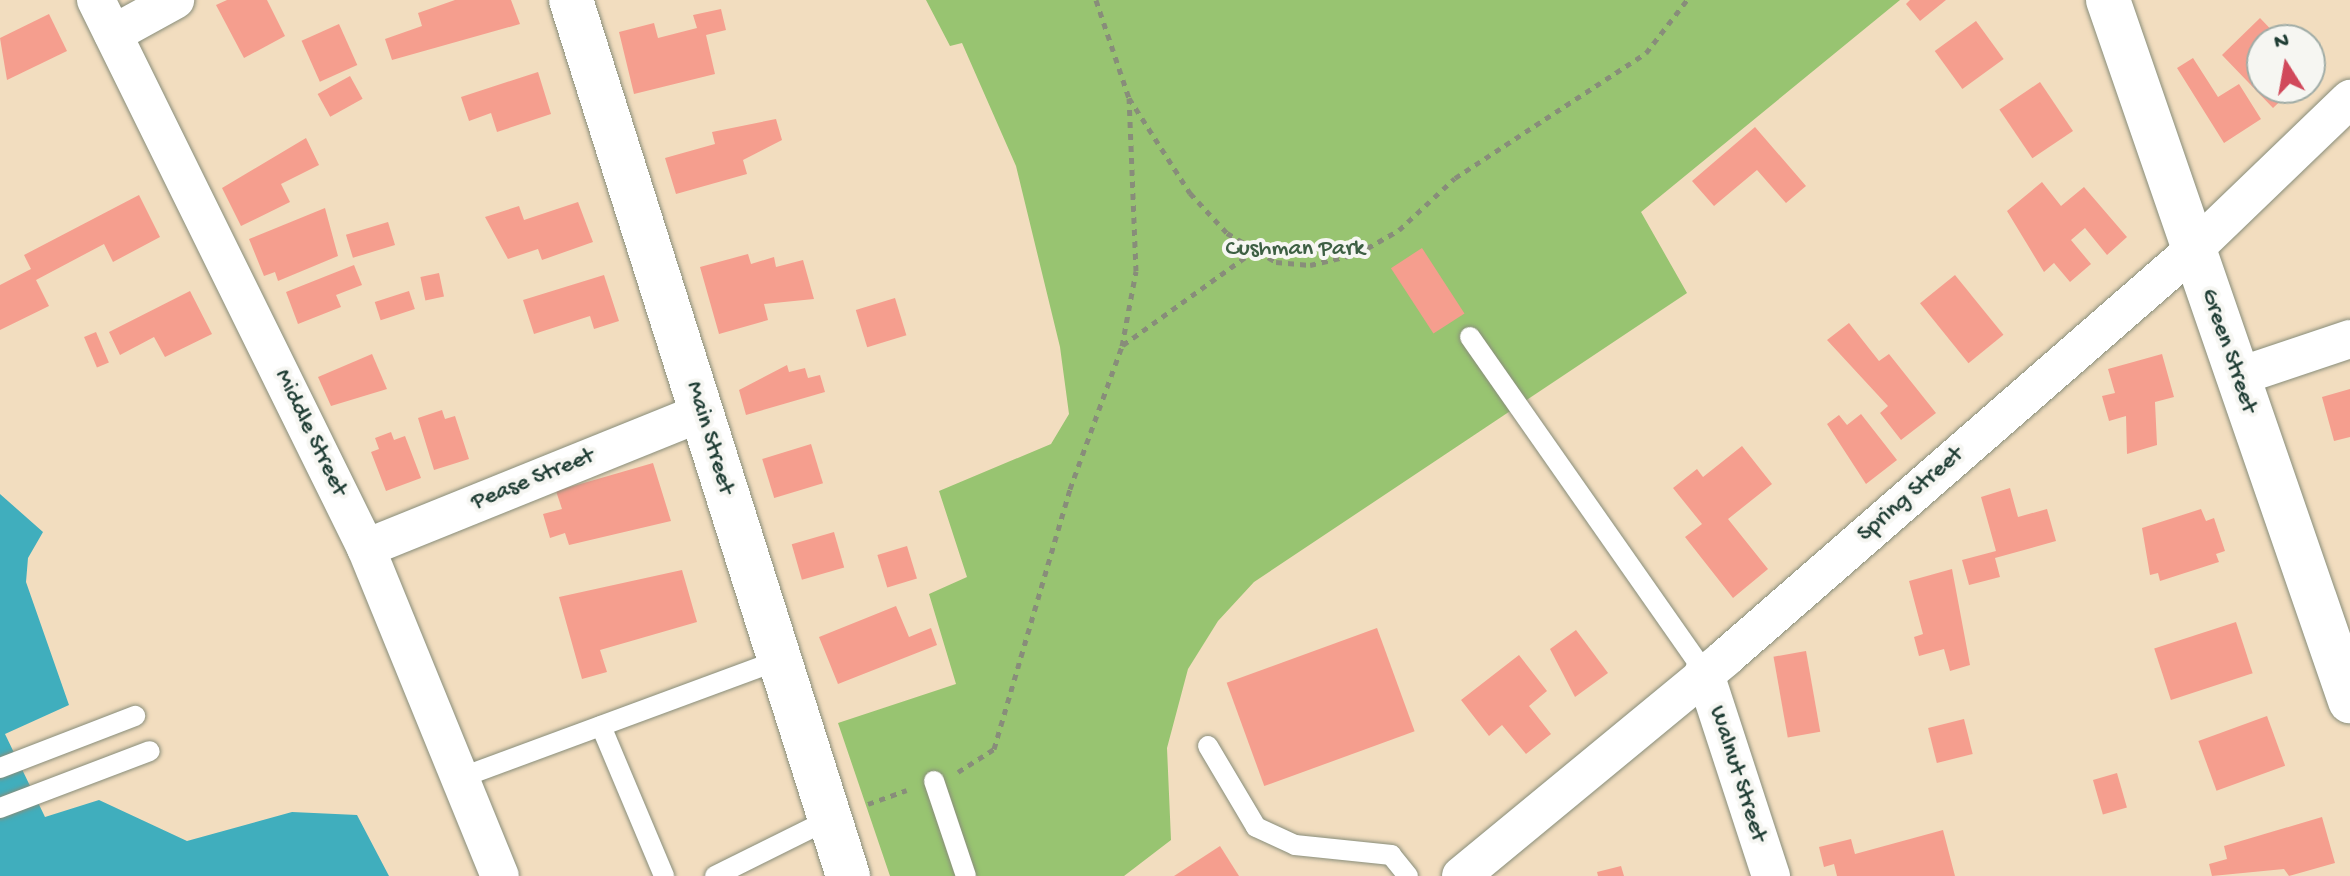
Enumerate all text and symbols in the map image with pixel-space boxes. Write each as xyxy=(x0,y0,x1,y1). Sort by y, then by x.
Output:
north arrow xyxy=(2246,24,2326,104)
text: N xyxy=(2272,28,2291,57)
park label: Cushman Park xyxy=(1225,236,1365,264)
street label: Green Street xyxy=(2193,285,2263,417)
street label: Middle Street xyxy=(267,365,353,501)
street label: Main Street xyxy=(678,378,740,498)
street label: Spring Street xyxy=(1852,441,1970,549)
street label: Pease Street xyxy=(467,442,599,518)
street label: Walnut Street xyxy=(1701,702,1773,846)

